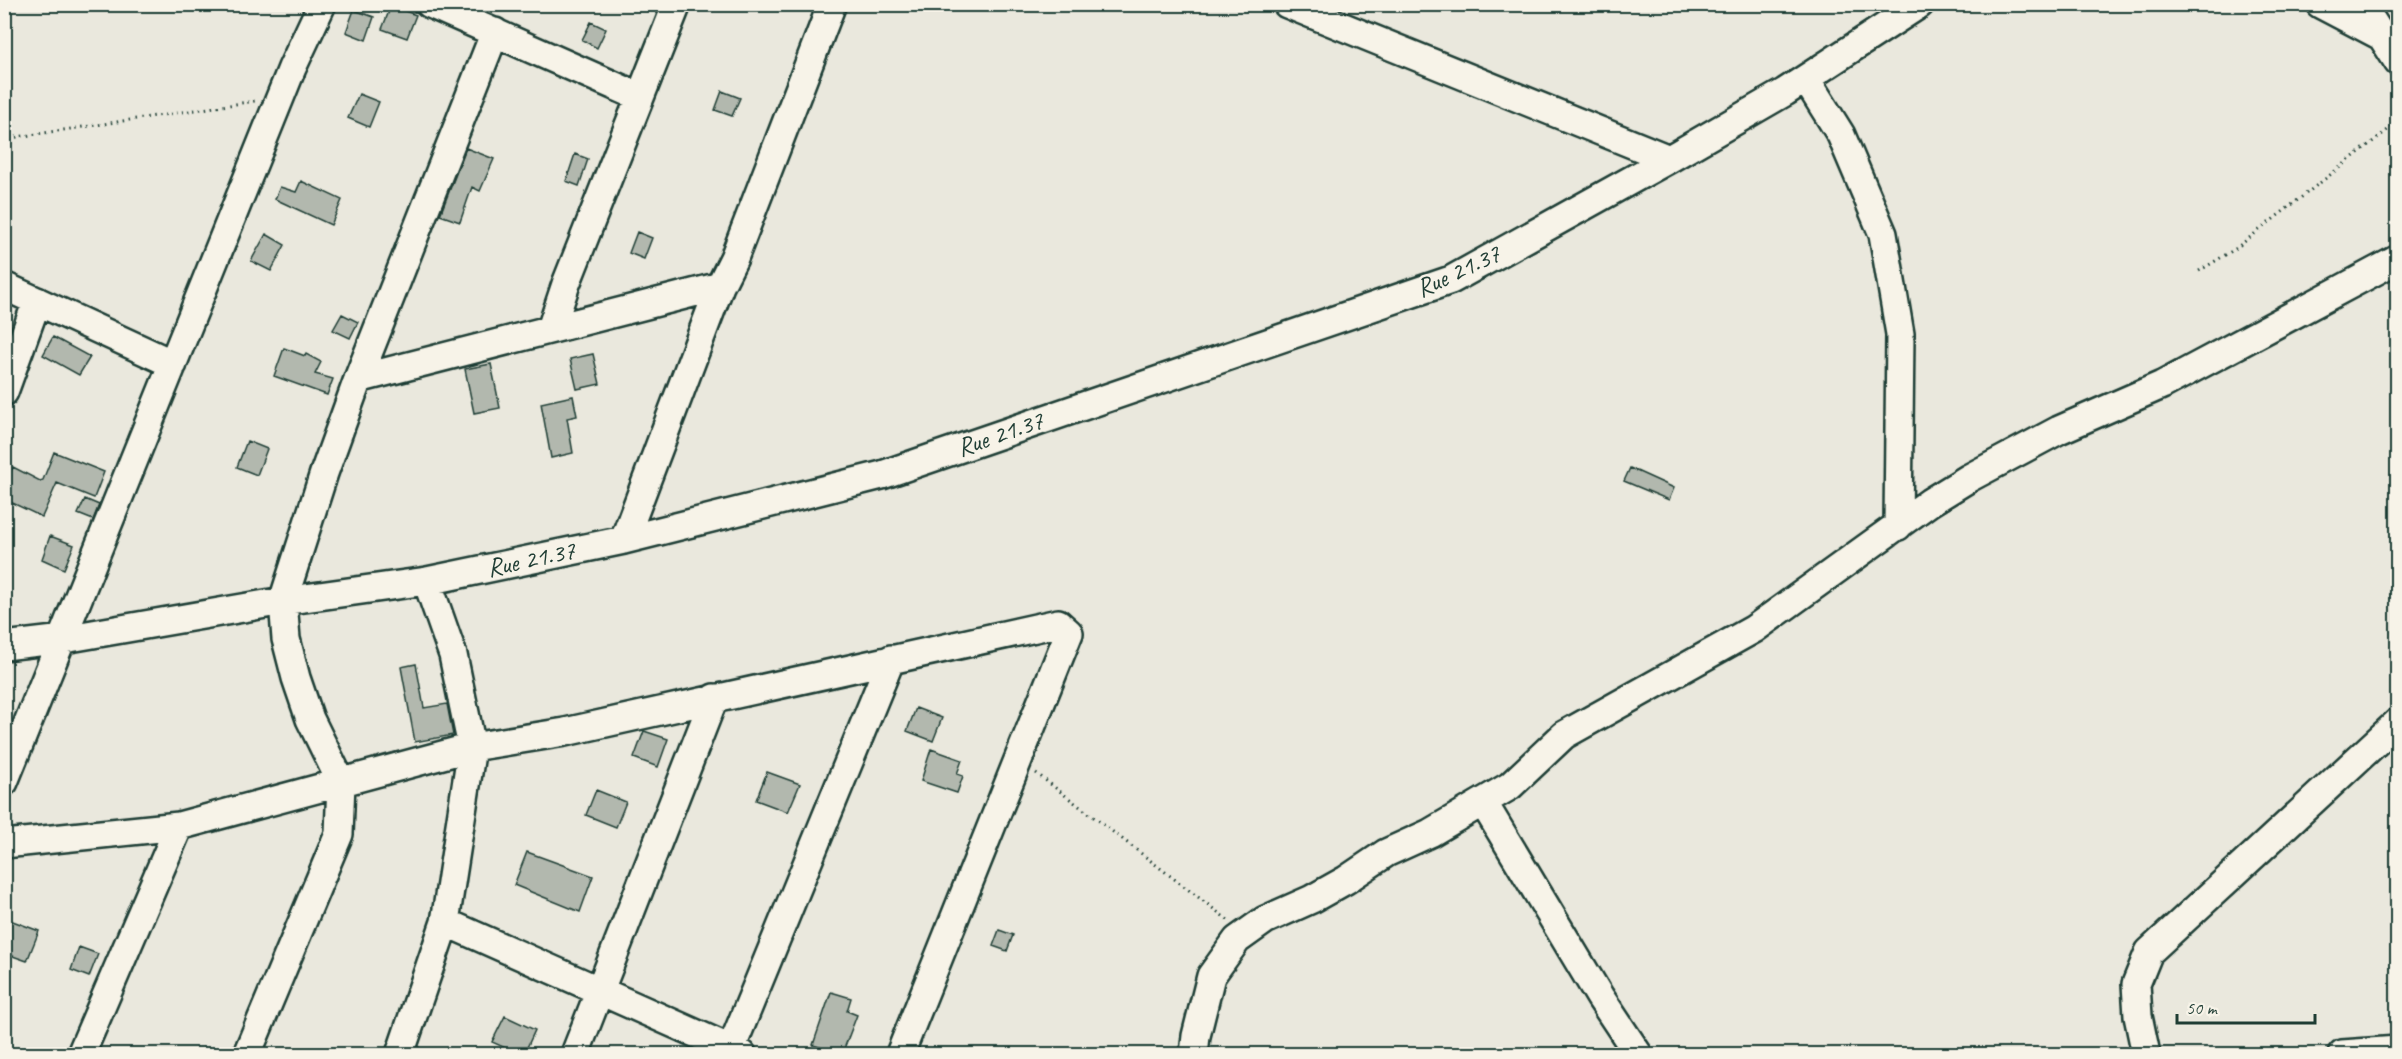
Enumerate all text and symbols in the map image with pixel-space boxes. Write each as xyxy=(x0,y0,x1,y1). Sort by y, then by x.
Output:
street label: Rue 21.37 xyxy=(1410,237,1507,305)
street label: Rue 21.37 xyxy=(952,403,1049,464)
street label: Rue 21.37 xyxy=(484,533,579,584)
scale bar xyxy=(2177,987,2315,1025)
text: 50 m xyxy=(2186,997,2219,1019)

